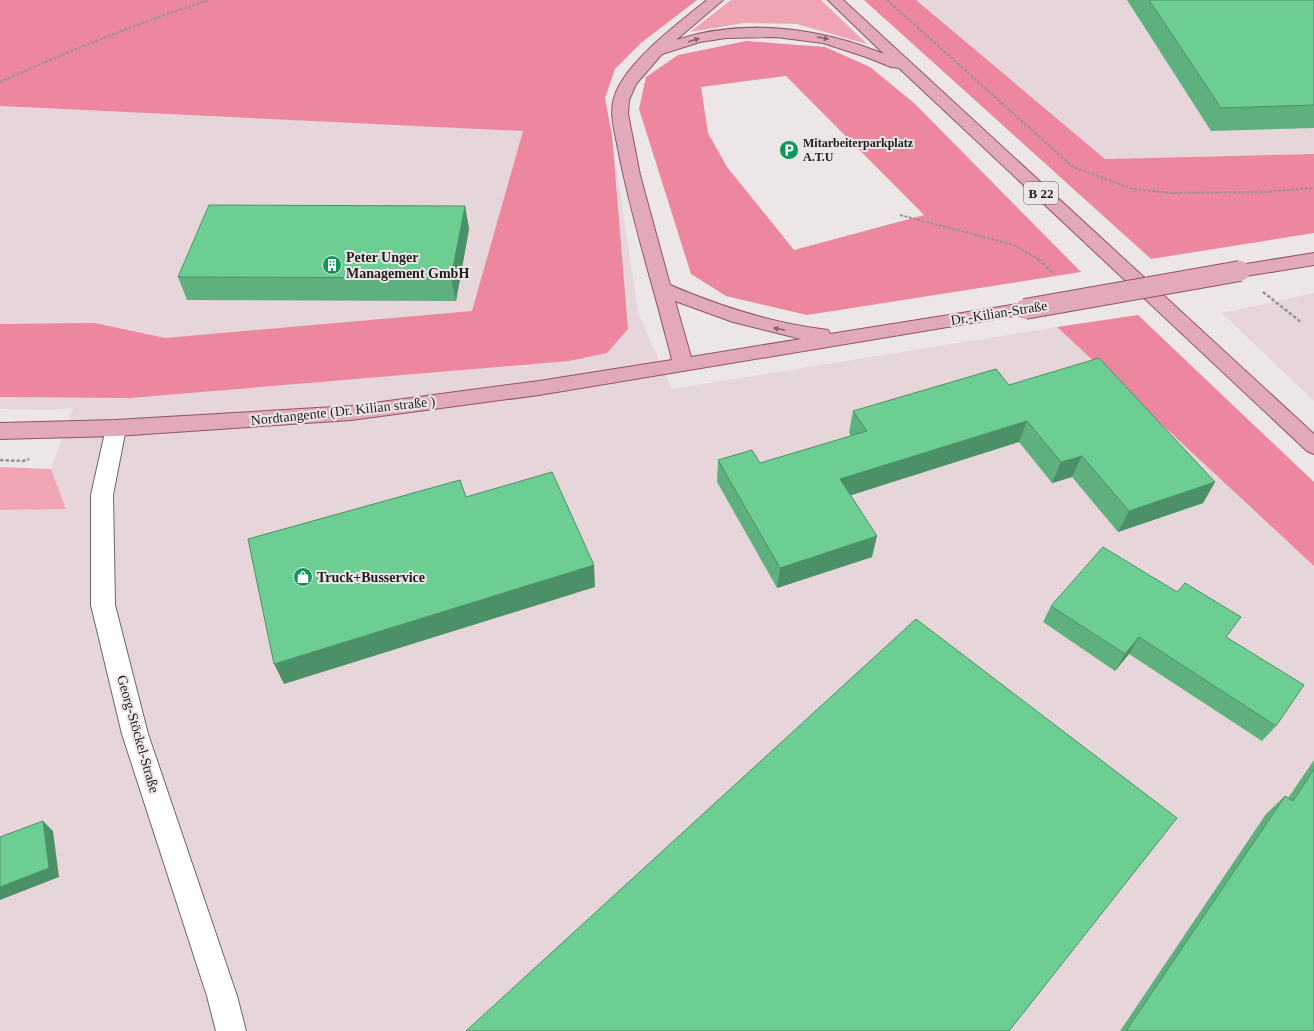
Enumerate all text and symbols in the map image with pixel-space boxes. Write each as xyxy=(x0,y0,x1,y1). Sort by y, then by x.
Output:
one-way arrow xyxy=(817,35,829,41)
one-way arrow xyxy=(689,37,701,43)
place label: Mitarbeiterparkplatz A.T.U xyxy=(803,136,914,164)
parking icon: Mitarbeiterparkplatz A.T.U xyxy=(778,139,800,161)
road number: B 22 xyxy=(1024,182,1058,204)
place label: Peter Unger Management GmbH xyxy=(346,250,469,281)
building icon: Peter Unger Management GmbH xyxy=(321,254,343,276)
street label: Dr.-Kilian-Straße xyxy=(950,298,1048,328)
one-way arrow xyxy=(773,325,786,331)
street label: Nordtangente (Dr. Kilian straße ) xyxy=(250,394,436,429)
shop icon: Truck+Busservice xyxy=(292,566,314,588)
place label: Truck+Busservice xyxy=(317,570,425,585)
street label: Georg-Stöckel-Straße xyxy=(114,673,162,795)

